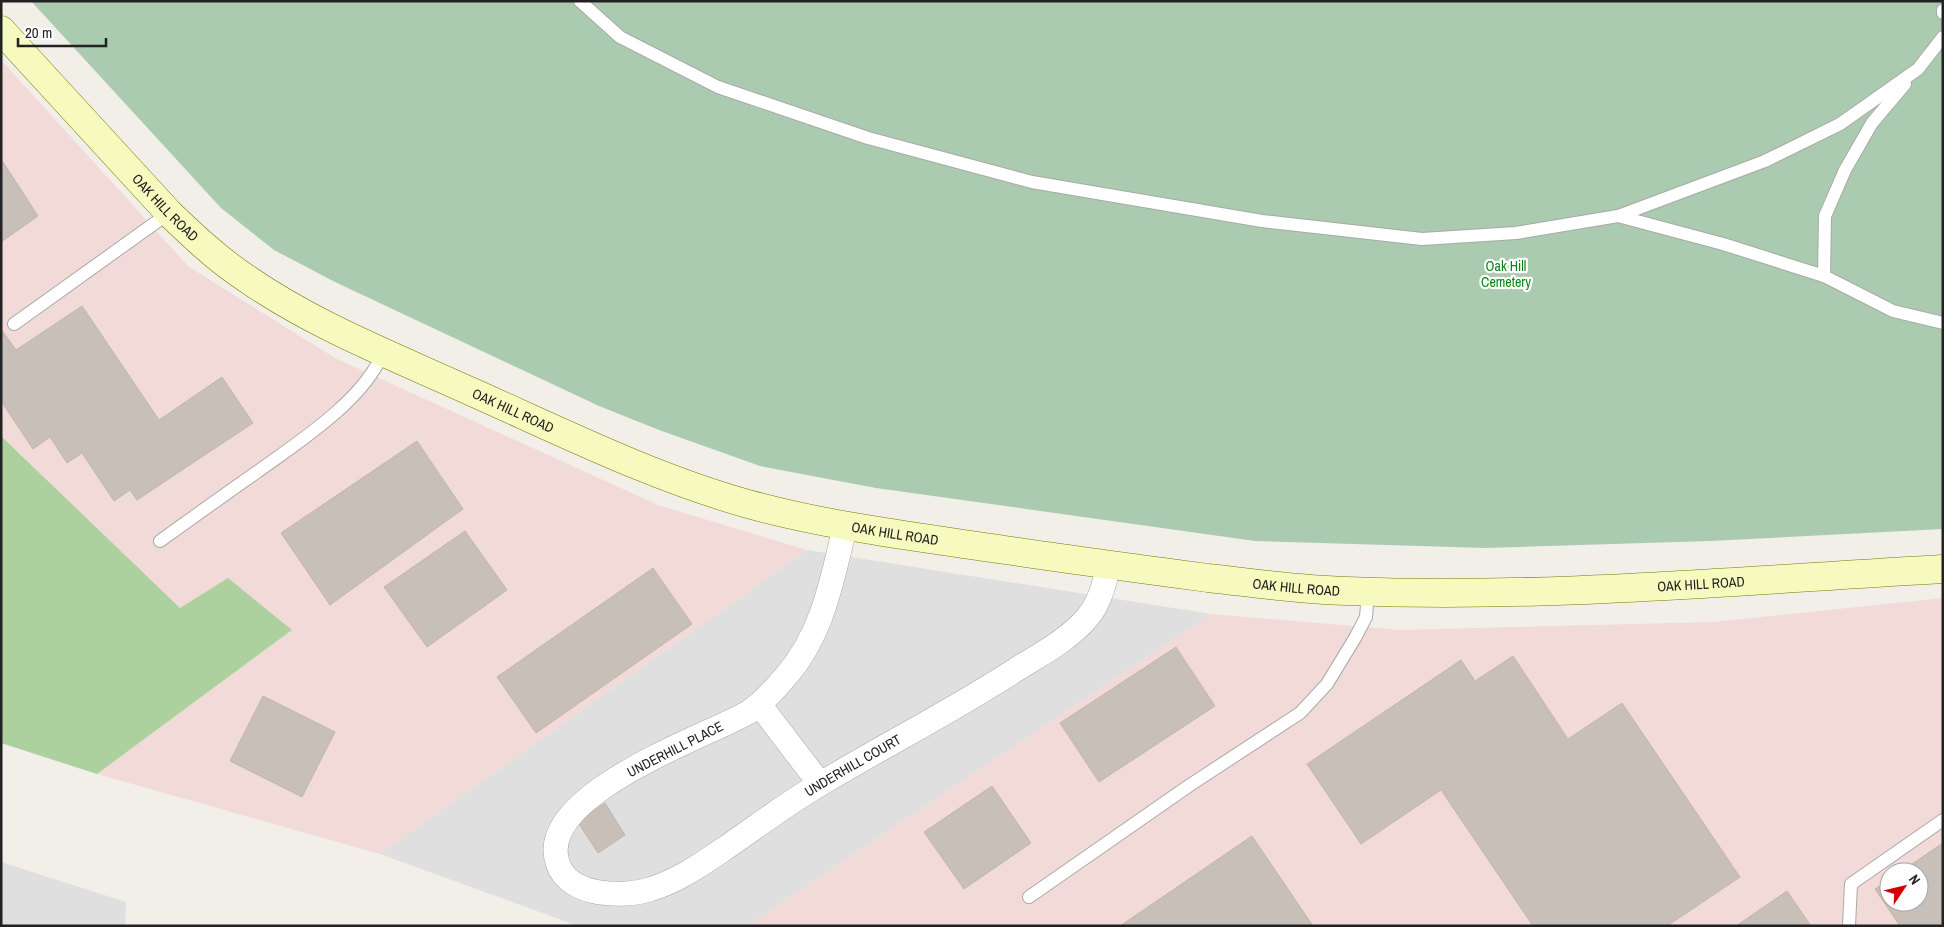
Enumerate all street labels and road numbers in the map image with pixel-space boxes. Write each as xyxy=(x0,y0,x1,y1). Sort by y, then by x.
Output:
street label: OAK HILL ROAD xyxy=(128,170,202,245)
street label: OAK HILL ROAD xyxy=(469,384,557,437)
street label: OAK HILL ROAD xyxy=(850,518,940,549)
street label: OAK HILL ROAD xyxy=(1657,572,1745,595)
street label: OAK HILL ROAD xyxy=(1252,574,1340,600)
street label: UNDERHILL PLACE xyxy=(624,717,726,781)
street label: UNDERHILL COURT xyxy=(801,730,904,800)

